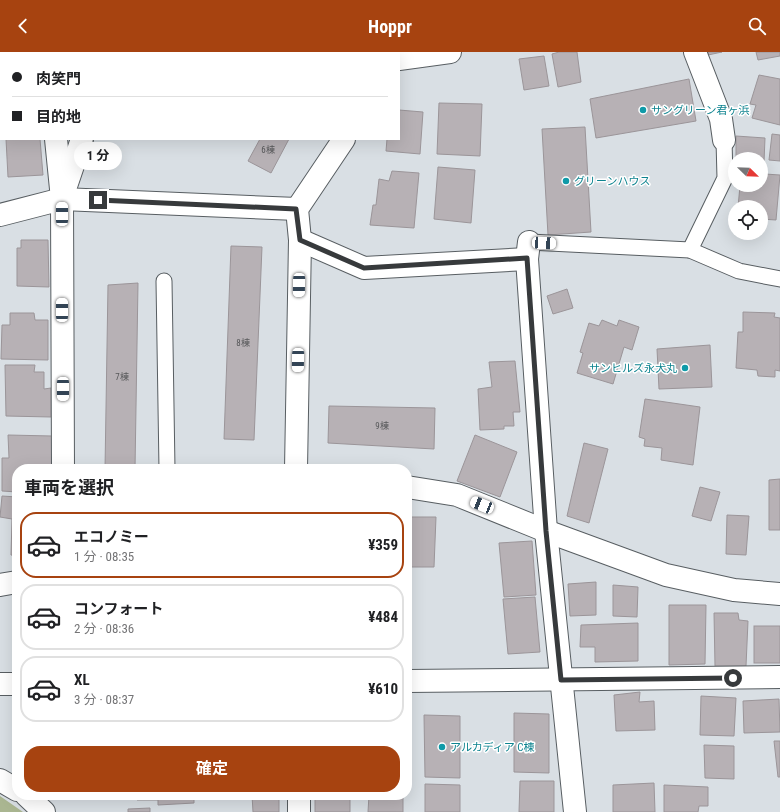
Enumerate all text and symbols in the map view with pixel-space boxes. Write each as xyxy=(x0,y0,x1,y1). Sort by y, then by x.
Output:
icon: back xyxy=(12,15,34,37)
icon: search xyxy=(746,15,768,37)
text: Hoppr xyxy=(368,16,412,37)
text: 肉笑門 xyxy=(36,70,81,88)
place label: サングリーン君ヶ浜 xyxy=(651,104,749,117)
marker: サングリーン君ヶ浜 xyxy=(638,105,648,115)
text: 目的地 xyxy=(36,108,81,126)
callout: 1 分 xyxy=(74,142,122,170)
house number: 6棟 xyxy=(261,144,276,155)
text: 1 分 xyxy=(87,148,109,163)
north arrow xyxy=(728,152,768,192)
map controls xyxy=(728,152,768,240)
place label: グリーンハウス xyxy=(574,175,650,188)
marker: グリーンハウス xyxy=(561,176,571,186)
route end xyxy=(89,191,107,209)
button: locate xyxy=(728,200,768,240)
car xyxy=(56,202,68,226)
car xyxy=(532,236,556,250)
car xyxy=(293,273,305,297)
car xyxy=(56,298,68,322)
house number: 8棟 xyxy=(236,337,251,348)
car xyxy=(292,348,304,372)
place label: サンヒルズ永犬丸 xyxy=(589,362,677,375)
marker: サンヒルズ永犬丸 xyxy=(680,363,690,373)
house number: 7棟 xyxy=(115,371,130,382)
car xyxy=(57,377,69,401)
house number: 9棟 xyxy=(375,420,390,431)
text: 車両を選択 xyxy=(24,477,114,498)
car xyxy=(469,495,495,515)
icon: car xyxy=(26,527,62,563)
text: エコノミー xyxy=(74,528,149,546)
text: ¥359 xyxy=(368,536,398,554)
text: 1 分 · 08:35 xyxy=(74,549,134,564)
icon: car xyxy=(26,599,62,635)
text: コンフォート xyxy=(74,600,164,618)
text: ¥484 xyxy=(368,608,398,626)
text: 2 分 · 08:36 xyxy=(74,621,134,636)
route start xyxy=(724,669,742,687)
icon: car xyxy=(26,671,62,707)
text: XL xyxy=(74,671,90,689)
text: ¥610 xyxy=(368,680,398,698)
text: 3 分 · 08:37 xyxy=(74,692,134,707)
place label: アルカディア C棟 xyxy=(450,741,535,754)
marker: アルカディア C棟 xyxy=(437,742,447,752)
button: 確定 xyxy=(24,746,400,792)

